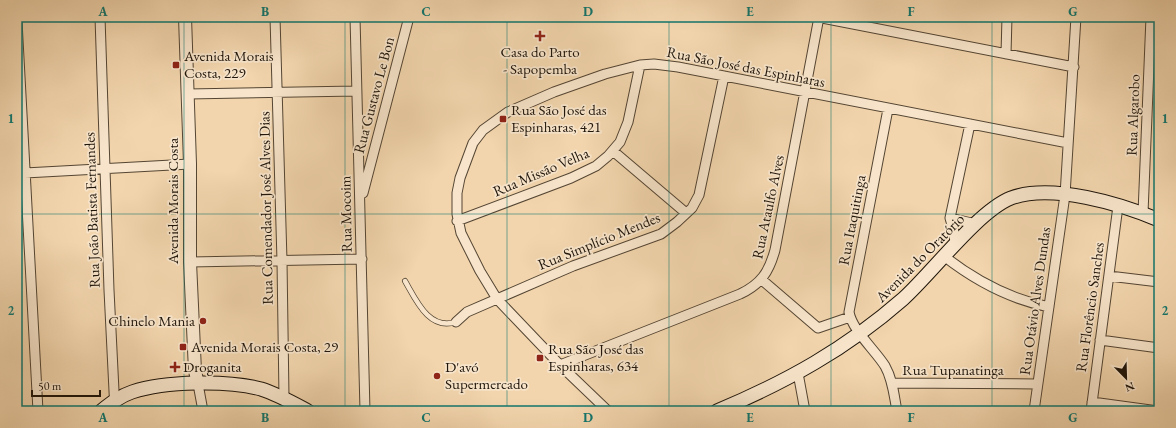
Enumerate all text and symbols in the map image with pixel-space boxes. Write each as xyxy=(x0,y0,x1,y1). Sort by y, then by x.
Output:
text: A xyxy=(97,3,108,20)
text: B xyxy=(261,3,269,20)
text: C xyxy=(421,3,431,20)
text: D xyxy=(583,3,593,20)
text: E xyxy=(746,3,754,20)
text: F xyxy=(907,3,915,20)
text: G xyxy=(1068,3,1078,20)
marker: Casa do Parto - Sapopemba xyxy=(534,30,546,42)
street label: Rua Gustavo Le Bon xyxy=(349,34,398,155)
place label: Casa do Parto - Sapopemba xyxy=(500,42,580,78)
street label: Rua São José das Espinharas xyxy=(665,42,827,91)
place label: Avenida Morais Costa, 229 xyxy=(183,46,274,82)
marker: Avenida Morais Costa, 229 xyxy=(171,60,181,70)
street label: Rua Algarobo xyxy=(1122,74,1143,156)
place label: Rua São José das Espinharas, 421 xyxy=(511,100,607,136)
text: 1 xyxy=(8,110,15,127)
text: 1 xyxy=(1162,110,1169,127)
street label: Rua Comendador José Alves Dias xyxy=(254,111,277,305)
marker: Rua São José das Espinharas, 421 xyxy=(498,114,508,124)
street label: Rua João Batista Fernandes xyxy=(79,132,104,288)
street label: Avenida Morais Costa xyxy=(163,138,182,265)
street label: Rua Missão Velha xyxy=(490,143,592,200)
street label: Rua Ataulfo Alves xyxy=(747,153,788,261)
street label: Rua Itaquitinga xyxy=(833,173,870,267)
street label: Rua Mocoim xyxy=(335,175,356,253)
street label: Rua Simplício Mendes xyxy=(535,207,663,274)
street label: Avenida do Oratório xyxy=(870,209,968,307)
street label: Rua Otávio Alves Dundas xyxy=(1015,225,1054,376)
street label: Rua Florêncio Sanches xyxy=(1071,241,1108,373)
text: 2 xyxy=(8,302,15,319)
text: 2 xyxy=(1162,302,1169,319)
place label: Chinelo Mania xyxy=(108,311,195,330)
marker: Chinelo Mania xyxy=(198,316,208,326)
place label: Avenida Morais Costa, 29 xyxy=(190,337,338,356)
place label: Rua São José das Espinharas, 634 xyxy=(548,339,644,375)
marker: Avenida Morais Costa, 29 xyxy=(178,342,188,352)
marker: Rua São José das Espinharas, 634 xyxy=(535,353,545,363)
place label: Droganita xyxy=(183,357,242,376)
place label: D'avó Supermercado xyxy=(445,357,528,393)
north arrow xyxy=(1106,358,1146,398)
street label: Rua Tupanatinga xyxy=(902,360,1004,379)
marker: Droganita xyxy=(170,362,180,372)
marker: D'avó Supermercado xyxy=(432,371,442,381)
scale bar xyxy=(32,372,100,398)
text: 50 m xyxy=(38,378,62,394)
text: N xyxy=(1123,379,1137,395)
text: A xyxy=(97,409,108,426)
text: B xyxy=(261,409,269,426)
text: C xyxy=(421,409,431,426)
text: D xyxy=(583,409,593,426)
text: E xyxy=(746,409,754,426)
text: F xyxy=(907,409,915,426)
text: G xyxy=(1068,409,1078,426)

